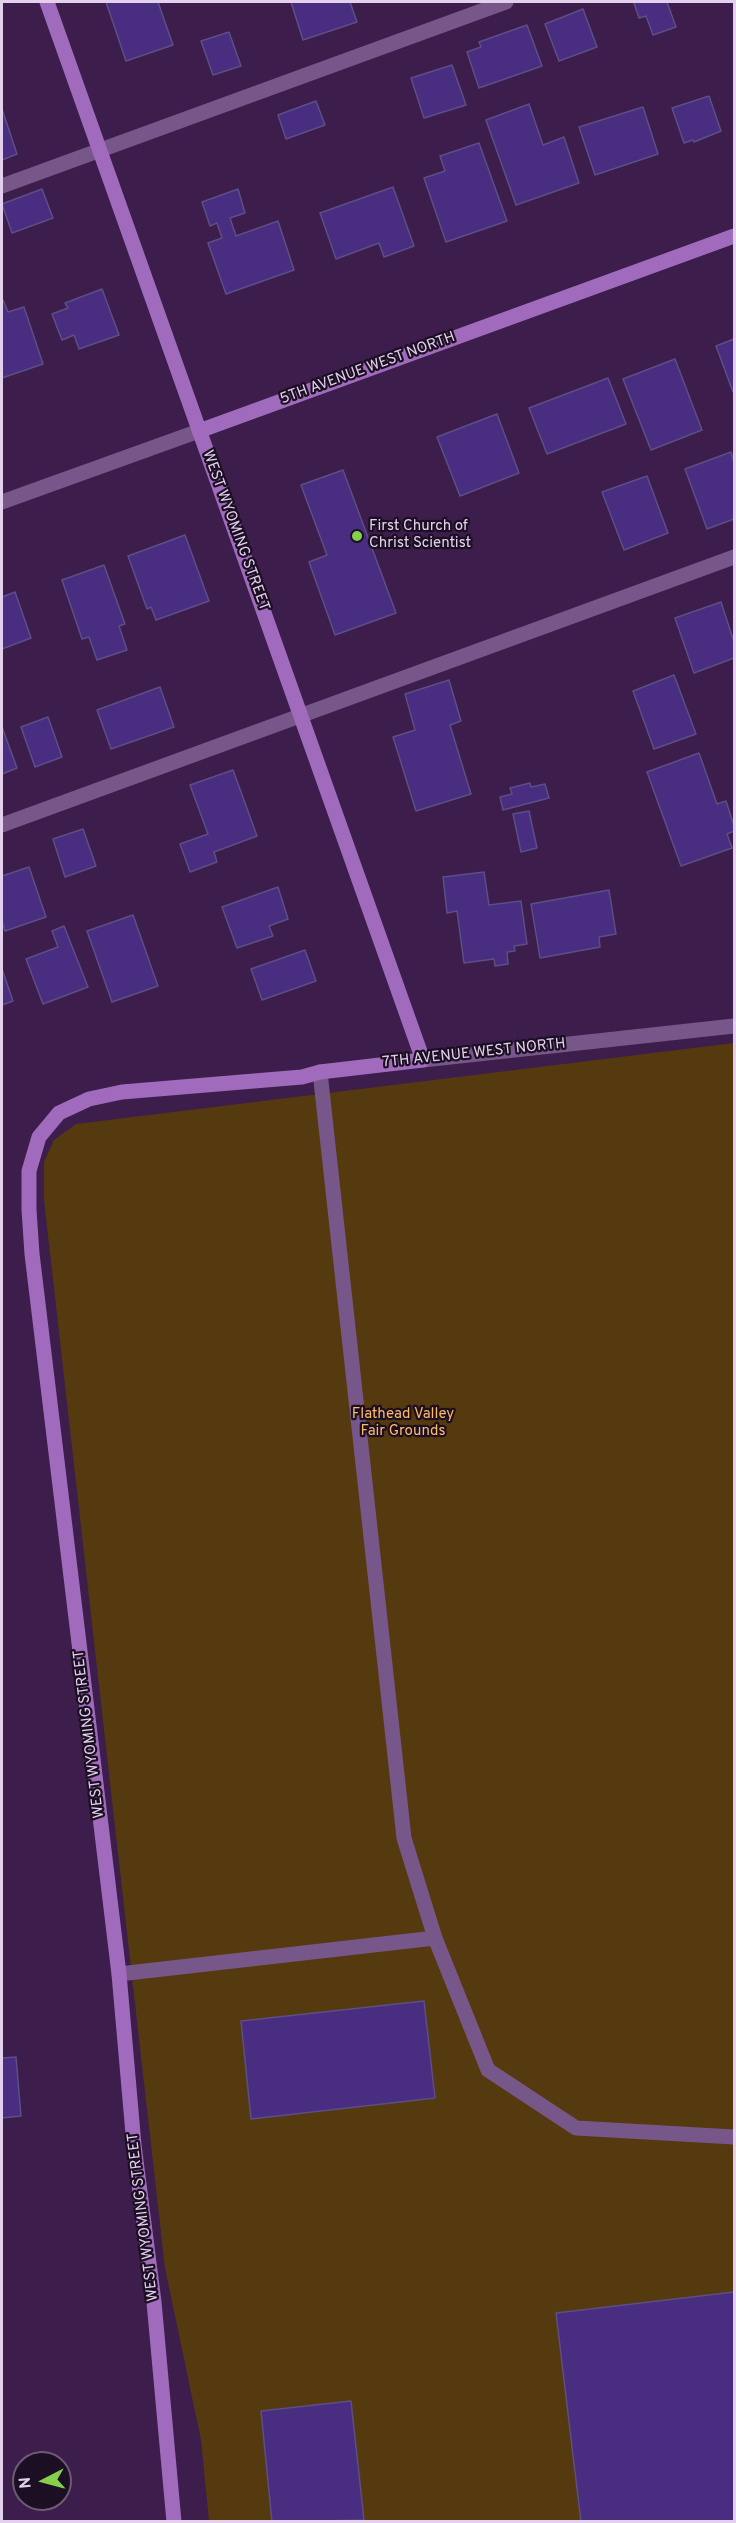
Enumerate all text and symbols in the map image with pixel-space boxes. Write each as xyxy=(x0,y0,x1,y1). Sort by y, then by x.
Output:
street label: 5TH AVENUE WEST NORTH xyxy=(278,329,458,409)
street label: WEST WYOMING STREET xyxy=(198,448,272,614)
place label: First Church of Christ Scientist xyxy=(369,518,471,553)
marker: First Church of Christ Scientist xyxy=(350,529,364,543)
street label: 7TH AVENUE WEST NORTH xyxy=(381,1035,567,1073)
park label: Flathead Valley Fair Grounds xyxy=(352,1406,454,1441)
street label: WEST WYOMING STREET xyxy=(71,1649,109,1819)
street label: WEST WYOMING STREET xyxy=(125,2132,163,2302)
north arrow xyxy=(12,2451,72,2511)
text: N xyxy=(16,2476,37,2489)

